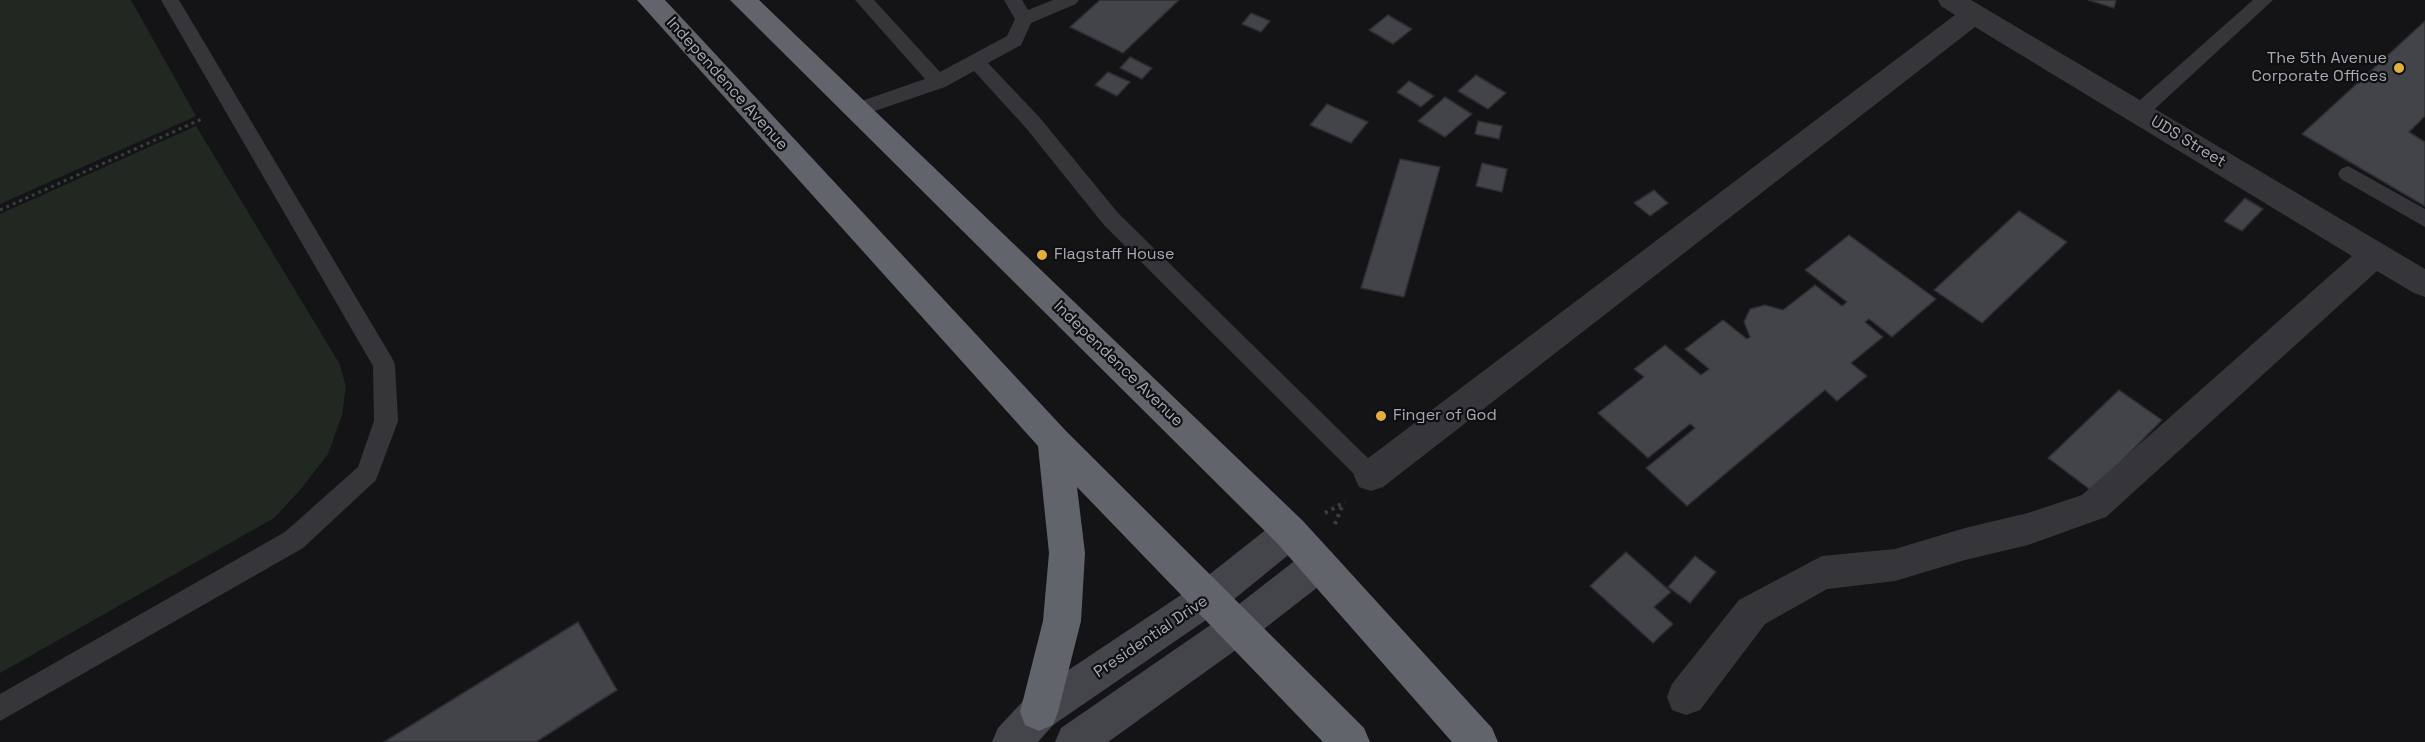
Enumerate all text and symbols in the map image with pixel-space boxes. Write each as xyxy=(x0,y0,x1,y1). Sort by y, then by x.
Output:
street label: Independence Avenue xyxy=(662,14,792,154)
place label: The 5th Avenue Corporate Offices xyxy=(2252,49,2387,87)
marker: The 5th Avenue Corporate Offices xyxy=(2392,61,2406,75)
street label: UDS Street xyxy=(2147,112,2229,172)
place label: Flagstaff House xyxy=(1054,245,1174,265)
marker: Flagstaff House xyxy=(1035,248,1049,262)
street label: Independence Avenue xyxy=(1049,297,1187,431)
place label: Finger of God xyxy=(1393,406,1497,426)
marker: Finger of God xyxy=(1374,409,1388,423)
street label: Presidential Drive xyxy=(1090,592,1212,682)

